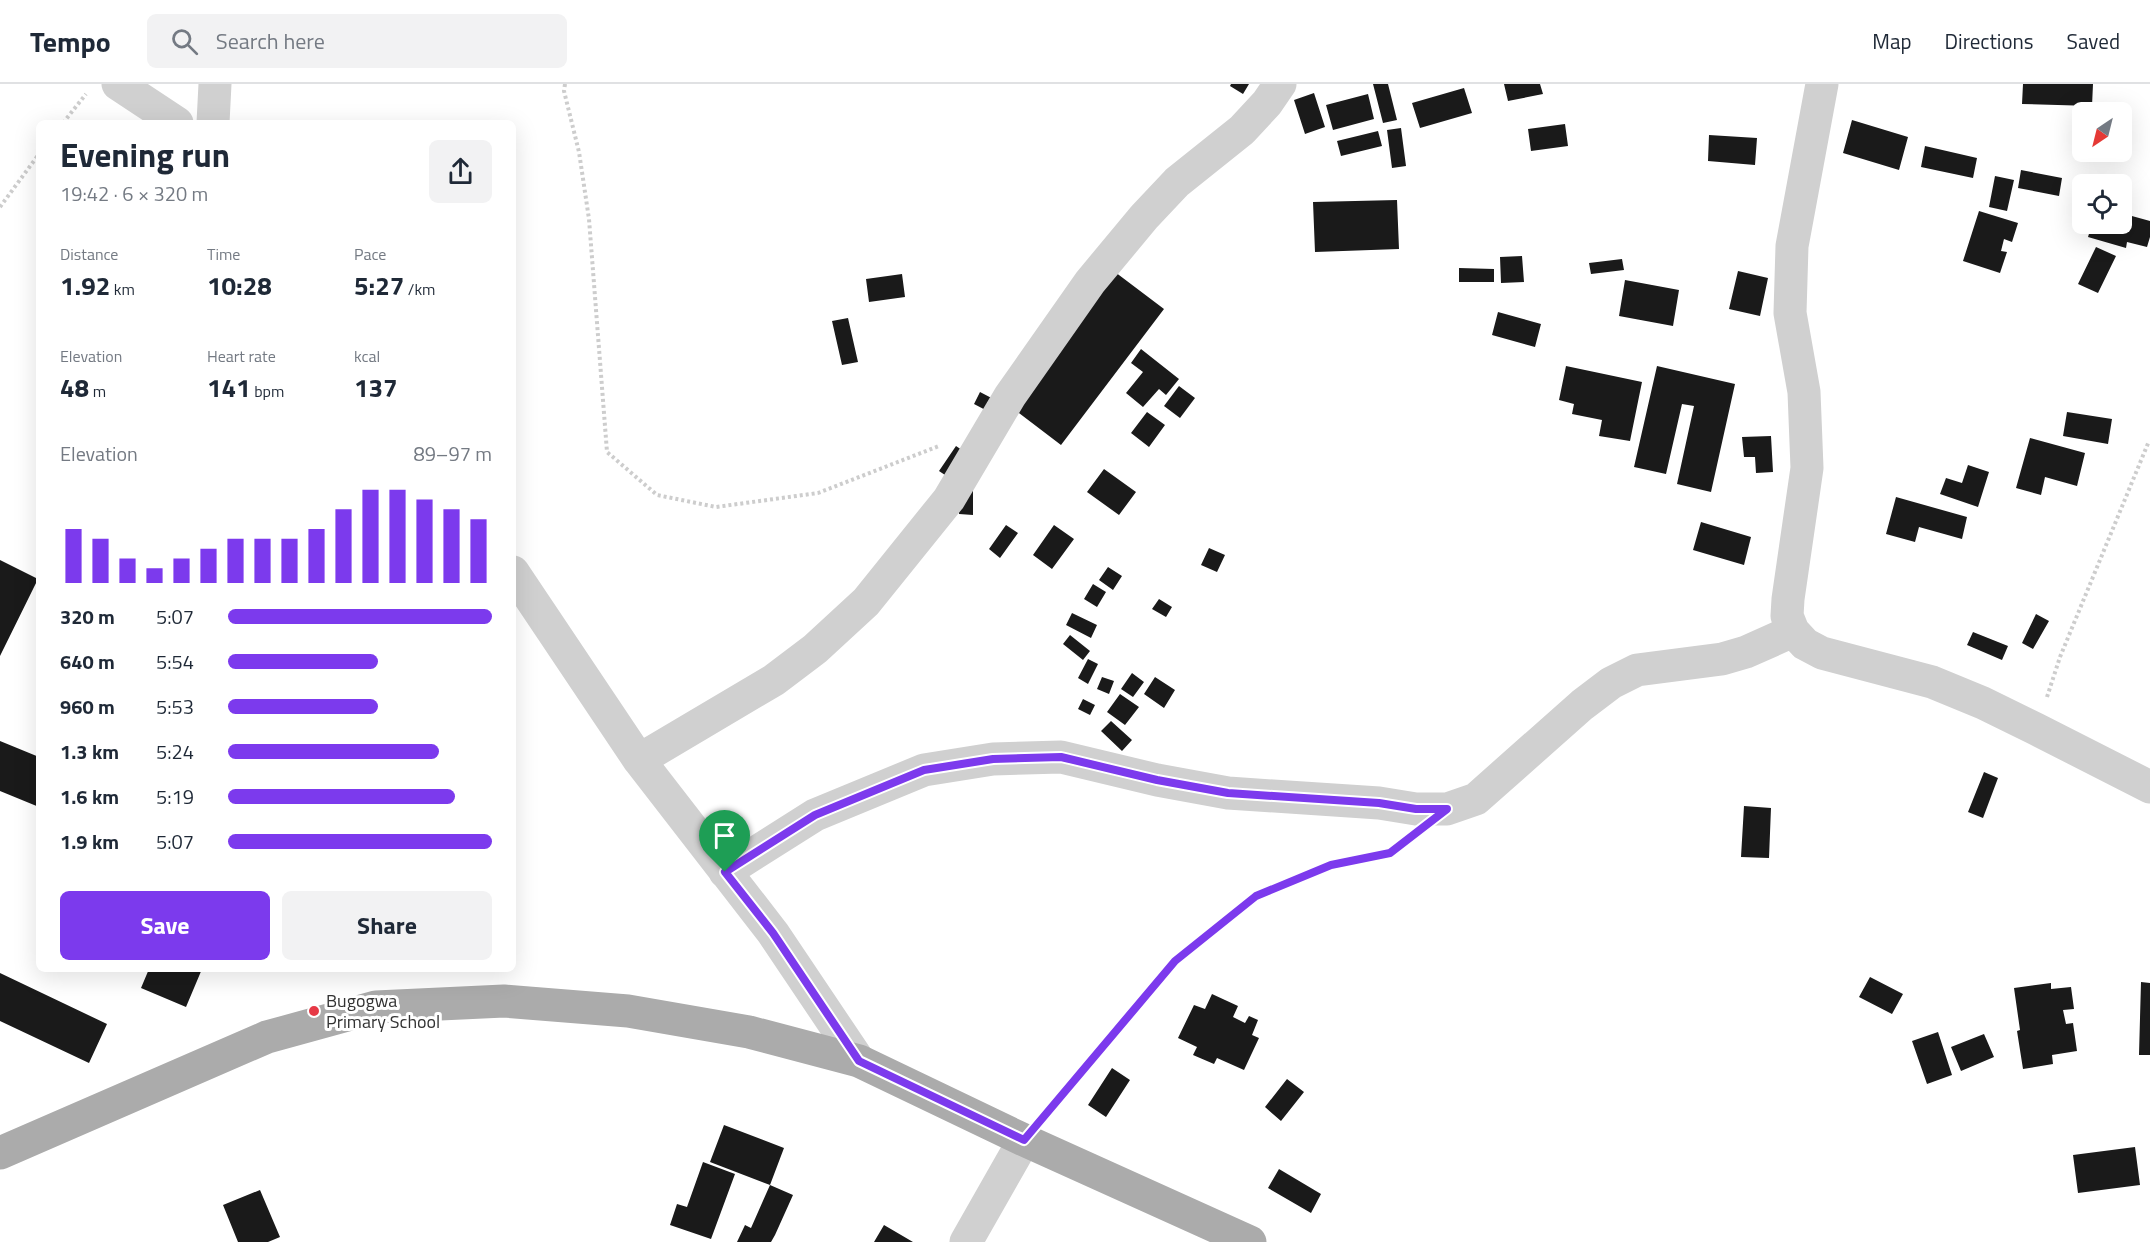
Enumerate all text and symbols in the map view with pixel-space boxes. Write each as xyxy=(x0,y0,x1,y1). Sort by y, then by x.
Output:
search box xyxy=(147,14,567,68)
text: Tempo xyxy=(30,20,111,63)
text: Search here xyxy=(216,24,325,58)
icon: search xyxy=(168,25,201,58)
text: Map xyxy=(1872,25,1912,57)
text: Directions xyxy=(1945,25,2034,57)
text: Saved xyxy=(2067,25,2120,57)
north arrow xyxy=(2072,102,2132,162)
map controls xyxy=(2072,102,2132,234)
text: Evening run xyxy=(60,130,230,180)
button: share xyxy=(429,140,492,203)
button: locate xyxy=(2072,174,2132,234)
text: 19:42 · 6 × 320 m xyxy=(60,178,208,209)
text: Distance xyxy=(60,242,118,266)
text: Time xyxy=(207,242,240,266)
text: Pace xyxy=(354,242,386,266)
text: 1.92 xyxy=(60,266,110,305)
text: 10:28 xyxy=(207,266,272,305)
text: 5:27 xyxy=(354,266,404,305)
text: km xyxy=(110,277,135,301)
text: /km xyxy=(404,277,436,301)
text: Elevation xyxy=(60,344,122,368)
text: Heart rate xyxy=(207,344,276,368)
text: kcal xyxy=(354,344,380,368)
text: 48 xyxy=(60,368,89,407)
text: 141 xyxy=(207,368,251,407)
text: 137 xyxy=(354,368,398,407)
text: m xyxy=(89,379,106,403)
text: bpm xyxy=(251,379,284,403)
text: Elevation xyxy=(60,438,138,469)
text: 89–97 m xyxy=(413,438,492,469)
text: 320 m xyxy=(60,601,115,632)
text: 5:07 xyxy=(156,601,194,632)
text: 640 m xyxy=(60,646,115,677)
text: 5:54 xyxy=(156,646,194,677)
text: 960 m xyxy=(60,691,115,722)
text: 5:53 xyxy=(156,691,194,722)
text: 1.3 km xyxy=(60,736,119,767)
text: 5:24 xyxy=(156,736,194,767)
text: 1.6 km xyxy=(60,781,119,812)
text: 5:19 xyxy=(156,781,194,812)
pin xyxy=(699,810,750,872)
icon: arrive xyxy=(708,819,741,852)
text: 1.9 km xyxy=(60,826,119,857)
text: 5:07 xyxy=(156,826,194,857)
button: Save xyxy=(60,891,270,960)
button: Share xyxy=(282,891,492,960)
place label: Bugogwa Primary School xyxy=(326,987,440,1035)
marker: Bugogwa Primary School xyxy=(307,1004,321,1018)

